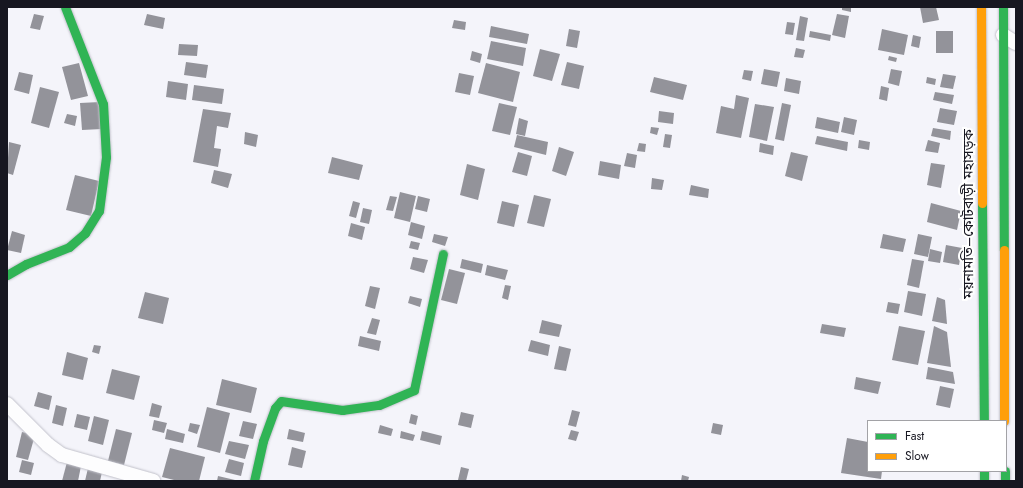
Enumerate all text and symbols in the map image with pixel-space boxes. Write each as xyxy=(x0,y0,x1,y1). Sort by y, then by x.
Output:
street label: ময়নামতি–কোটবাড়ী মহাসড়ক xyxy=(960,129,976,299)
legend xyxy=(867,420,1007,472)
text: Fast xyxy=(905,427,924,445)
text: Slow xyxy=(905,447,929,465)

